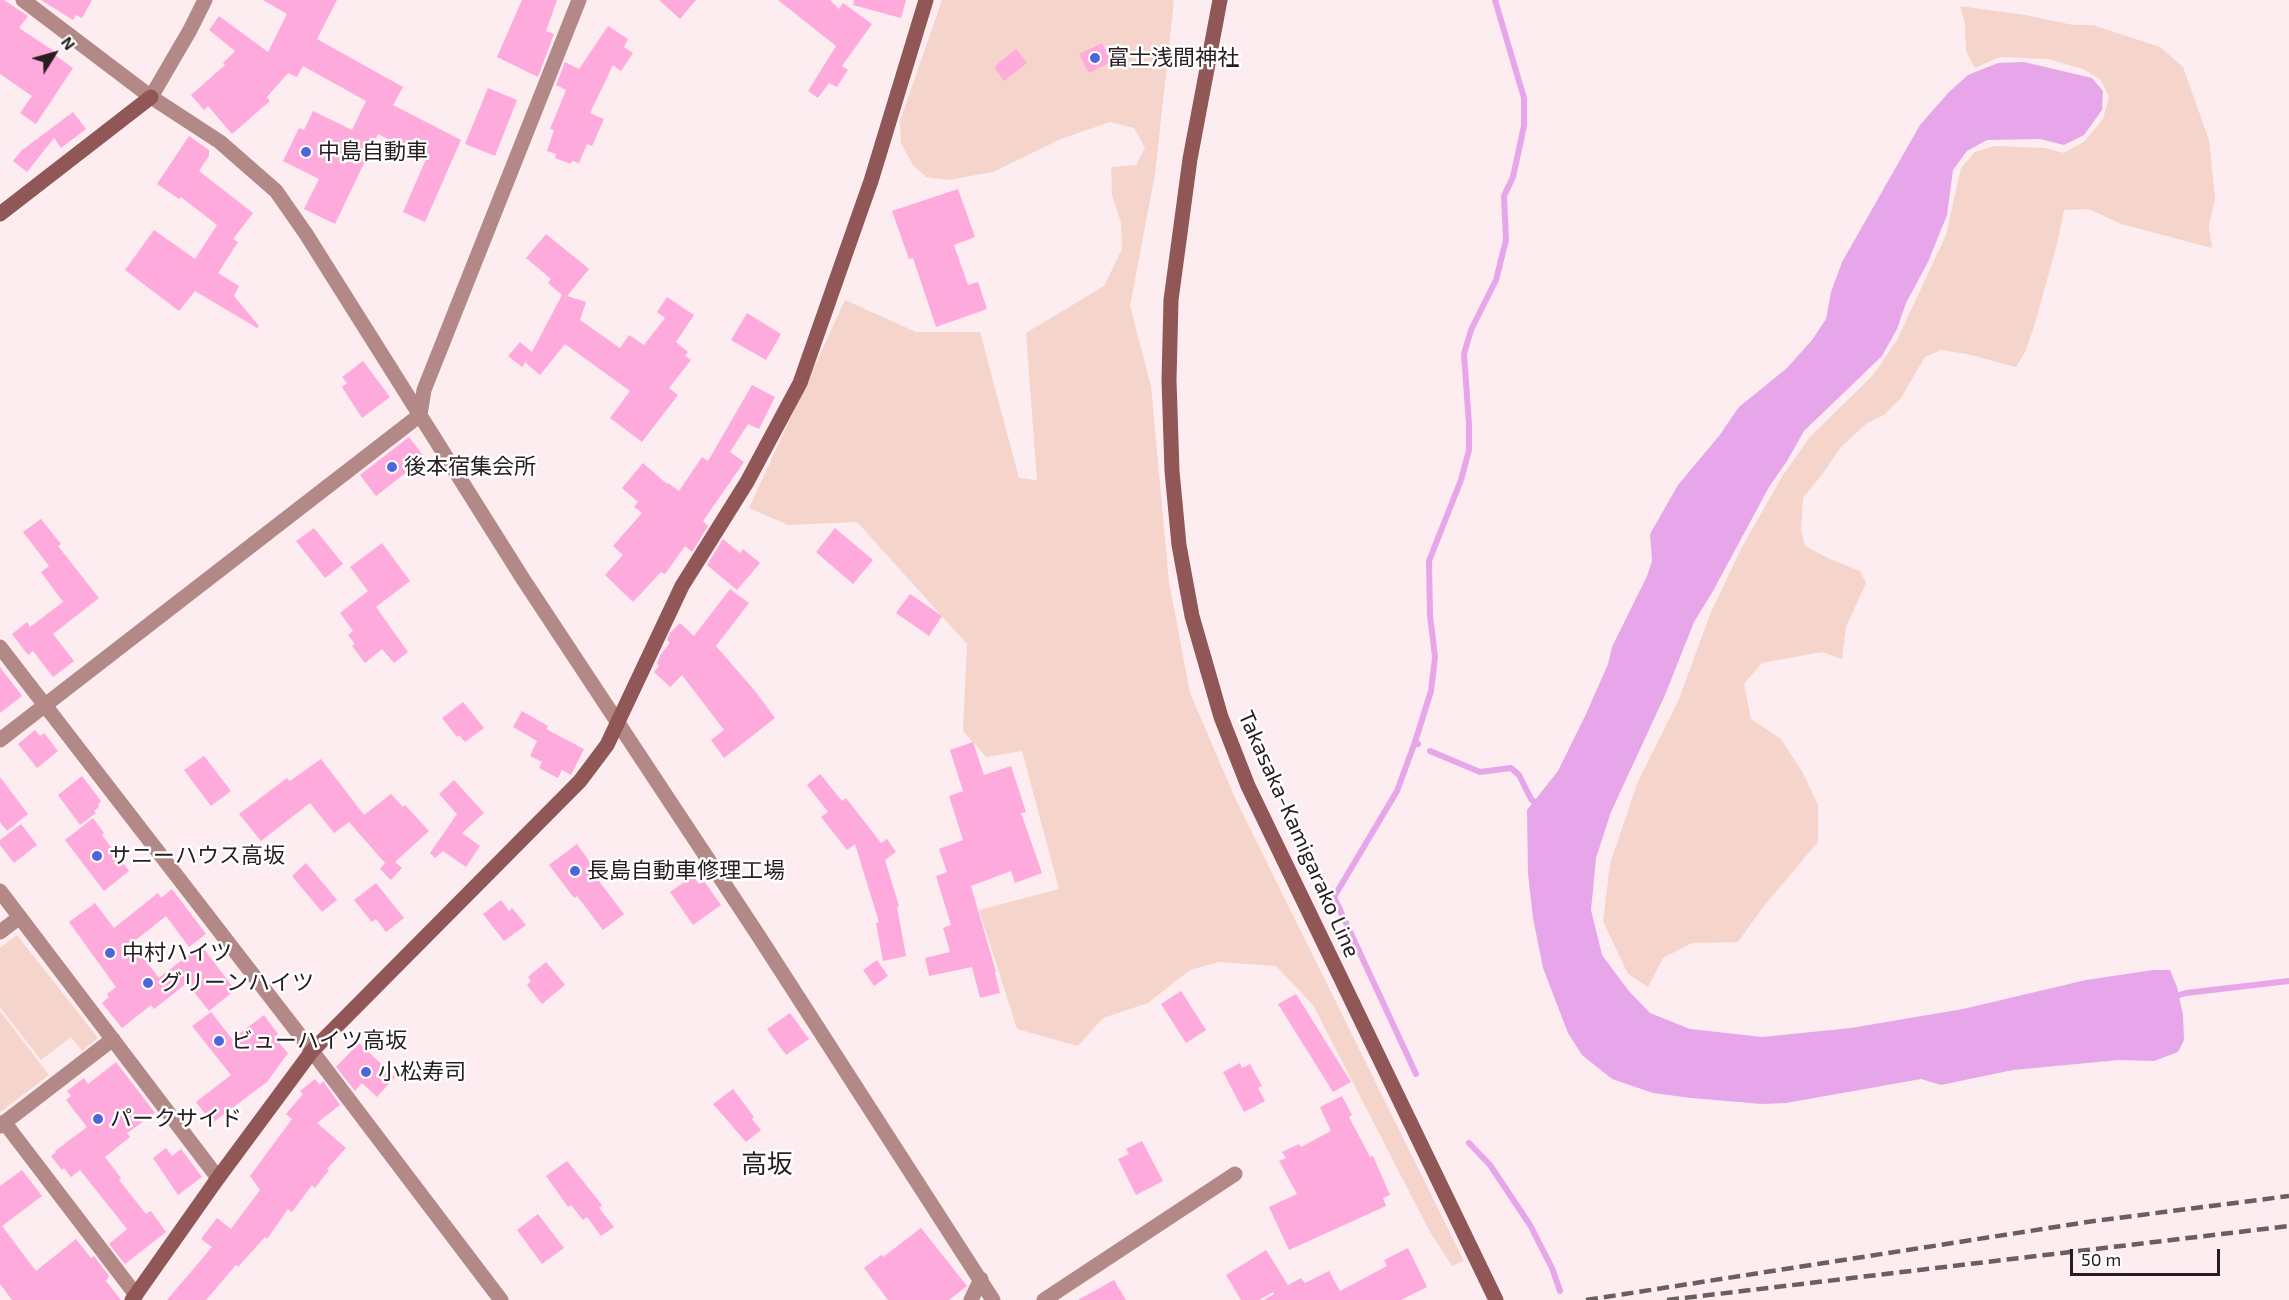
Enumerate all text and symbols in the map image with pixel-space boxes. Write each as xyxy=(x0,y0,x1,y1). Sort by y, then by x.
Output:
north arrow xyxy=(24,24,84,84)
text: N xyxy=(58,33,80,53)
place label: 富士浅間神社 xyxy=(1107,45,1239,71)
marker: 富士浅間神社 xyxy=(1088,51,1102,65)
place label: 中島自動車 xyxy=(318,139,428,165)
marker: 中島自動車 xyxy=(299,145,313,159)
place label: 後本宿集会所 xyxy=(404,454,536,480)
marker: 後本宿集会所 xyxy=(385,460,399,474)
street label: Takasaka-Kamigarako Line xyxy=(1233,707,1365,961)
place label: サニーハウス高坂 xyxy=(109,843,285,869)
marker: サニーハウス高坂 xyxy=(90,849,104,863)
place label: 長島自動車修理工場 xyxy=(587,858,785,884)
marker: 長島自動車修理工場 xyxy=(568,864,582,878)
place label: 中村ハイツ xyxy=(122,940,232,966)
marker: 中村ハイツ xyxy=(103,946,117,960)
place label: グリーンハイツ xyxy=(160,970,314,996)
marker: グリーンハイツ xyxy=(141,976,155,990)
place label: ビューハイツ高坂 xyxy=(231,1028,407,1054)
marker: ビューハイツ高坂 xyxy=(212,1034,226,1048)
place label: 小松寿司 xyxy=(378,1059,466,1085)
marker: 小松寿司 xyxy=(359,1065,373,1079)
place label: パークサイド xyxy=(110,1106,242,1132)
marker: パークサイド xyxy=(91,1112,105,1126)
district label: 高坂 xyxy=(741,1148,793,1180)
scale bar xyxy=(2073,1237,2223,1275)
text: 50 m xyxy=(2081,1248,2121,1270)

